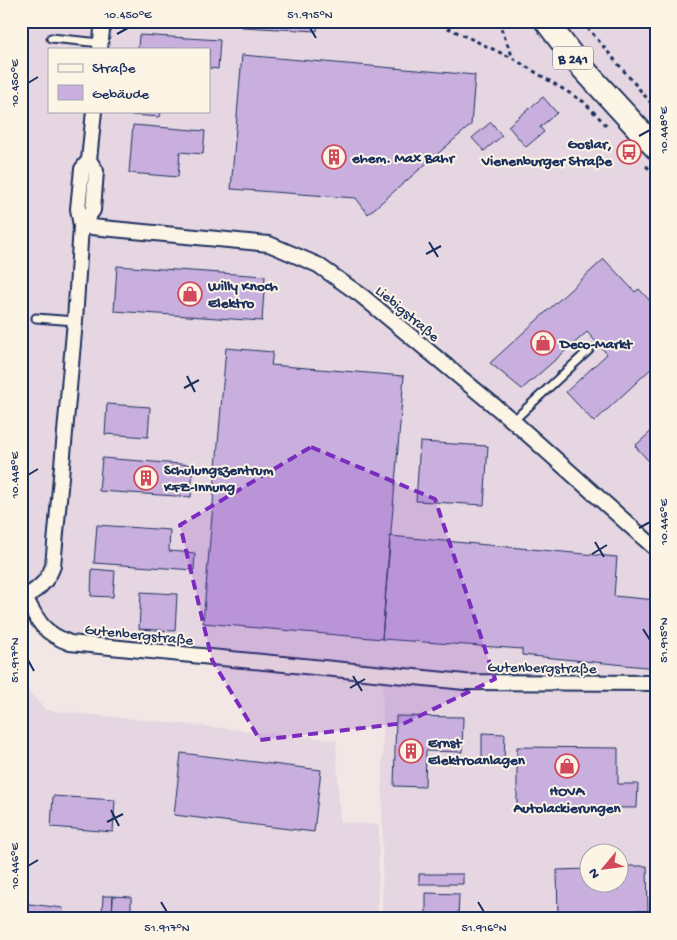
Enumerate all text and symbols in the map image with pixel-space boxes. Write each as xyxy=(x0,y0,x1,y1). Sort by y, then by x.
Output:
text: 10.450°E xyxy=(103,9,152,23)
text: 51.915°N xyxy=(287,9,333,23)
road number: B 241 xyxy=(553,46,593,70)
legend xyxy=(48,48,210,112)
text: 10.450°E xyxy=(9,59,23,108)
text: Straße xyxy=(92,60,136,78)
text: Gebäude xyxy=(92,86,149,104)
text: 10.448°E xyxy=(658,106,672,154)
place label: Goslar, Vienenburger Straße xyxy=(481,136,613,171)
bus stop icon: Goslar, Vienenburger Straße xyxy=(616,139,642,165)
building icon: ehem. Max Bahr xyxy=(321,144,347,170)
place label: ehem. Max Bahr xyxy=(351,150,456,168)
place label: Willy Knoch Elektro xyxy=(207,278,278,313)
shop icon: Willy Knoch Elektro xyxy=(177,281,203,307)
street label: Liebigstraße xyxy=(371,282,443,347)
shop icon: Deco-Markt xyxy=(530,330,556,356)
place label: Deco-Markt xyxy=(558,336,634,354)
text: 10.448°E xyxy=(9,451,23,499)
place label: Schulungszentrum KFZ-Innung xyxy=(163,462,274,497)
building icon: Schulungszentrum KFZ-Innung xyxy=(133,465,159,491)
text: 10.446°E xyxy=(658,499,672,546)
text: 51.915°N xyxy=(658,617,672,663)
street label: Gutenbergstraße xyxy=(84,621,194,651)
text: 51.917°N xyxy=(9,637,23,683)
street label: Gutenbergstraße xyxy=(487,659,597,679)
place label: Ernst Elektroanlagen xyxy=(428,735,526,770)
building icon: Ernst Elektroanlagen xyxy=(398,738,424,764)
shop icon: HOVA Autolackierungen xyxy=(554,753,580,779)
place label: HOVA Autolackierungen xyxy=(512,783,621,818)
north arrow xyxy=(580,842,630,892)
text: 10.446°E xyxy=(9,843,23,890)
text: N xyxy=(585,865,604,881)
text: 51.917°N xyxy=(144,922,190,936)
text: 51.916°N xyxy=(461,922,507,936)

